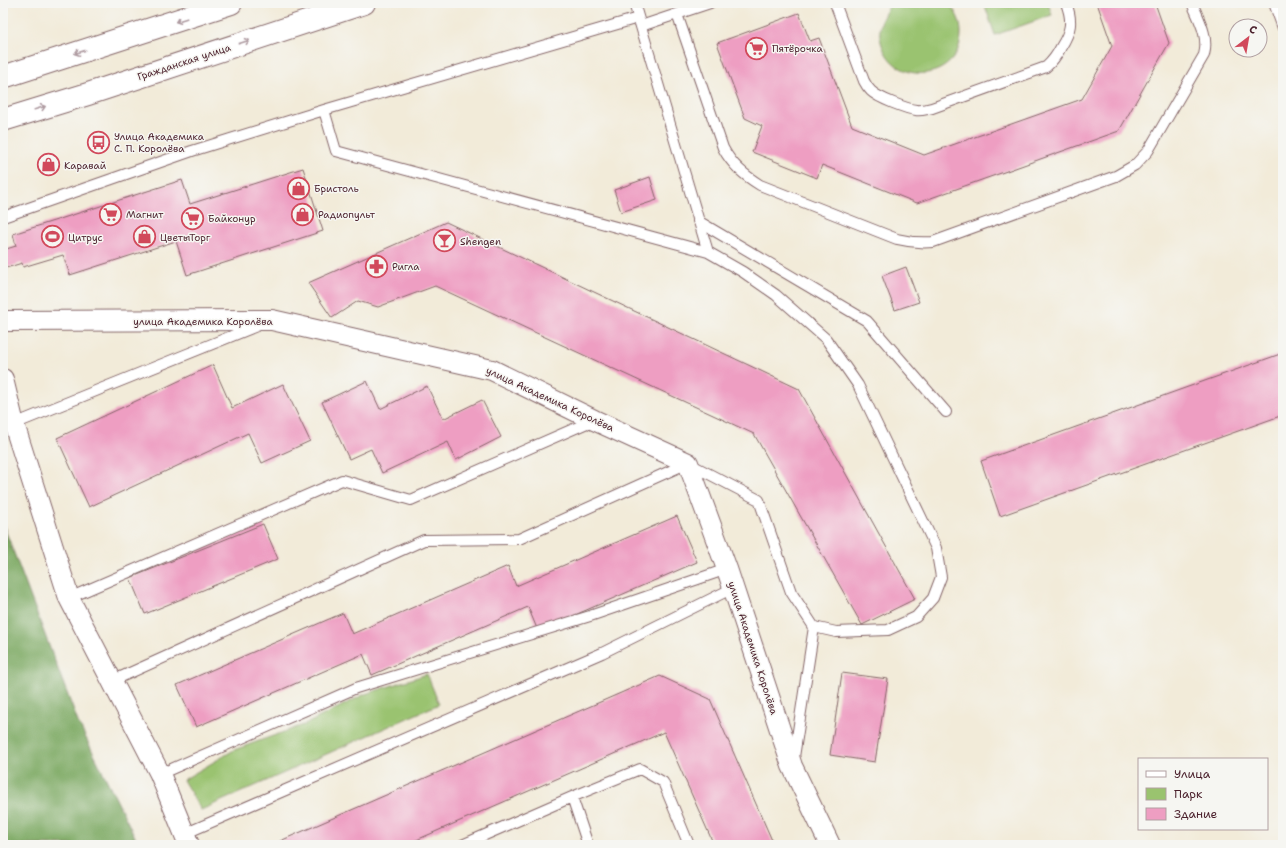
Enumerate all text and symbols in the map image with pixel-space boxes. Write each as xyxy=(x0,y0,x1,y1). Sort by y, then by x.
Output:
one-way arrow xyxy=(175,16,187,24)
north arrow xyxy=(1228,18,1268,58)
text: С xyxy=(1246,22,1260,38)
supermarket icon: Пятёрочка xyxy=(744,35,770,61)
one-way arrow xyxy=(238,38,250,46)
street label: Гражданская улица xyxy=(136,41,233,83)
place label: Пятёрочка xyxy=(772,42,823,55)
one-way arrow xyxy=(74,49,87,56)
one-way arrow xyxy=(34,104,47,111)
bus stop icon: Улица Академика С. П. Королёва xyxy=(86,129,112,155)
place label: Улица Академика С. П. Королёва xyxy=(114,130,205,155)
shop icon: Каравай xyxy=(36,152,62,178)
place label: Каравай xyxy=(64,159,107,172)
shop icon: Бристоль xyxy=(285,175,311,201)
place label: Бристоль xyxy=(314,182,359,195)
supermarket icon: Магнит xyxy=(98,201,124,227)
shop icon: Радиопульт xyxy=(289,201,315,227)
supermarket icon: Байконур xyxy=(179,205,205,231)
place label: Магнит xyxy=(126,208,164,221)
place label: Радиопульт xyxy=(318,208,376,221)
place label: Байконур xyxy=(208,212,256,225)
sports icon: Цитрус xyxy=(40,224,66,250)
shop icon: ЦветыТорг xyxy=(131,224,157,250)
bar icon: Shengen xyxy=(431,228,457,254)
place label: Цитрус xyxy=(68,231,103,244)
place label: ЦветыТорг xyxy=(160,231,211,244)
place label: Shengen xyxy=(460,235,501,248)
pharmacy icon: Ригла xyxy=(364,253,390,279)
place label: Ригла xyxy=(392,260,420,273)
street label: улица Академика Королёва xyxy=(133,315,274,328)
street label: улица Академика Королёва xyxy=(484,364,617,435)
street label: улица Академика Королёва xyxy=(725,580,781,717)
legend xyxy=(1138,758,1268,830)
text: Улица xyxy=(1174,766,1211,782)
text: Парк xyxy=(1174,786,1203,802)
text: Здание xyxy=(1174,806,1218,822)

